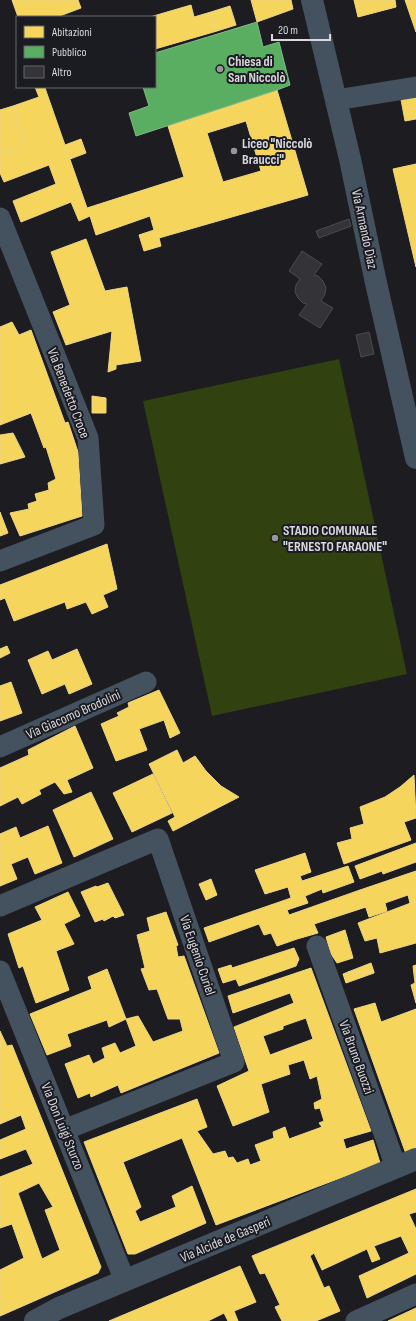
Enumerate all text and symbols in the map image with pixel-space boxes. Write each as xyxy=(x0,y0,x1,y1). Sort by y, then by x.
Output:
legend xyxy=(16,16,156,88)
scale bar xyxy=(272,16,330,42)
text: 20 m xyxy=(278,23,298,38)
text: Abitazioni xyxy=(51,25,92,40)
text: Pubblico xyxy=(52,45,87,60)
place label: Chiesa di San Niccolò xyxy=(228,53,286,86)
marker: Chiesa di San Niccolò xyxy=(215,64,225,74)
text: Altro xyxy=(51,65,71,80)
place label: Liceo "Niccolò Braucci" xyxy=(242,135,312,168)
marker: Liceo "Niccolò Braucci" xyxy=(229,146,239,156)
street label: Via Armando Diaz xyxy=(348,188,381,270)
street label: Via Benedetto Croce xyxy=(44,346,94,441)
place label: STADIO COMUNALE "ERNESTO FARAONE" xyxy=(283,522,387,555)
marker: STADIO COMUNALE "ERNESTO FARAONE" xyxy=(270,533,280,543)
street label: Via Giacomo Brodolini xyxy=(23,686,123,743)
street label: Via Eugenio Curiel xyxy=(176,913,219,997)
street label: Via Bruno Buozzi xyxy=(335,1018,378,1096)
street label: Via Don Luigi Sturzo xyxy=(37,1080,88,1172)
street label: Via Alcide de Gasperi xyxy=(178,1213,273,1266)

